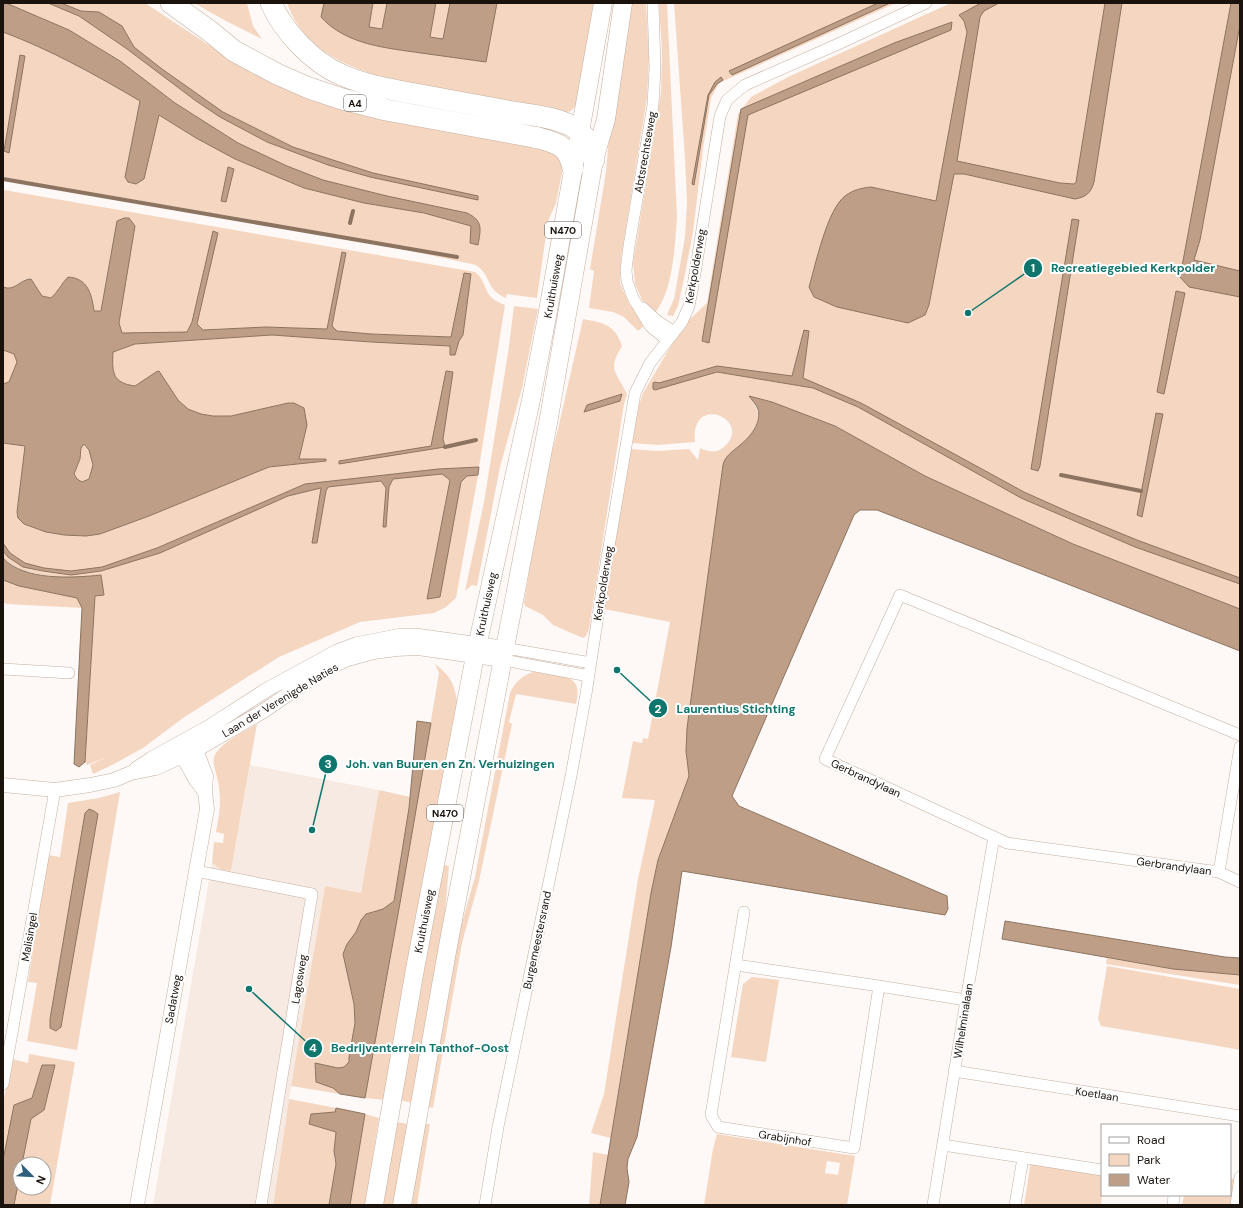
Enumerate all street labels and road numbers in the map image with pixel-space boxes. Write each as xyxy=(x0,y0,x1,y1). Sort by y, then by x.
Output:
road number: A4 xyxy=(344,95,366,111)
street label: Abtsrechtseweg xyxy=(631,110,659,194)
road number: N470 xyxy=(545,222,581,238)
street label: Kerkpolderweg xyxy=(682,228,708,304)
street label: Kruithuisweg xyxy=(540,253,566,319)
street label: Kerkpolderweg xyxy=(590,545,616,621)
street label: Kruithuisweg xyxy=(472,571,500,637)
street label: Laan der Verenigde Naties xyxy=(219,660,341,740)
street label: Gerbrandylaan xyxy=(829,756,903,800)
road number: N470 xyxy=(427,805,463,821)
street label: Gerbrandylaan xyxy=(1136,854,1212,878)
street label: Kruithuisweg xyxy=(411,888,437,954)
street label: Burgemeestersrand xyxy=(520,890,554,990)
street label: Malisingel xyxy=(18,911,40,963)
street label: Lagosweg xyxy=(288,953,310,1005)
street label: Sadatweg xyxy=(162,973,184,1025)
street label: Wilhelminalaan xyxy=(950,982,976,1060)
street label: Koetlaan xyxy=(1074,1084,1120,1104)
street label: Grabijnhof xyxy=(757,1127,813,1149)

